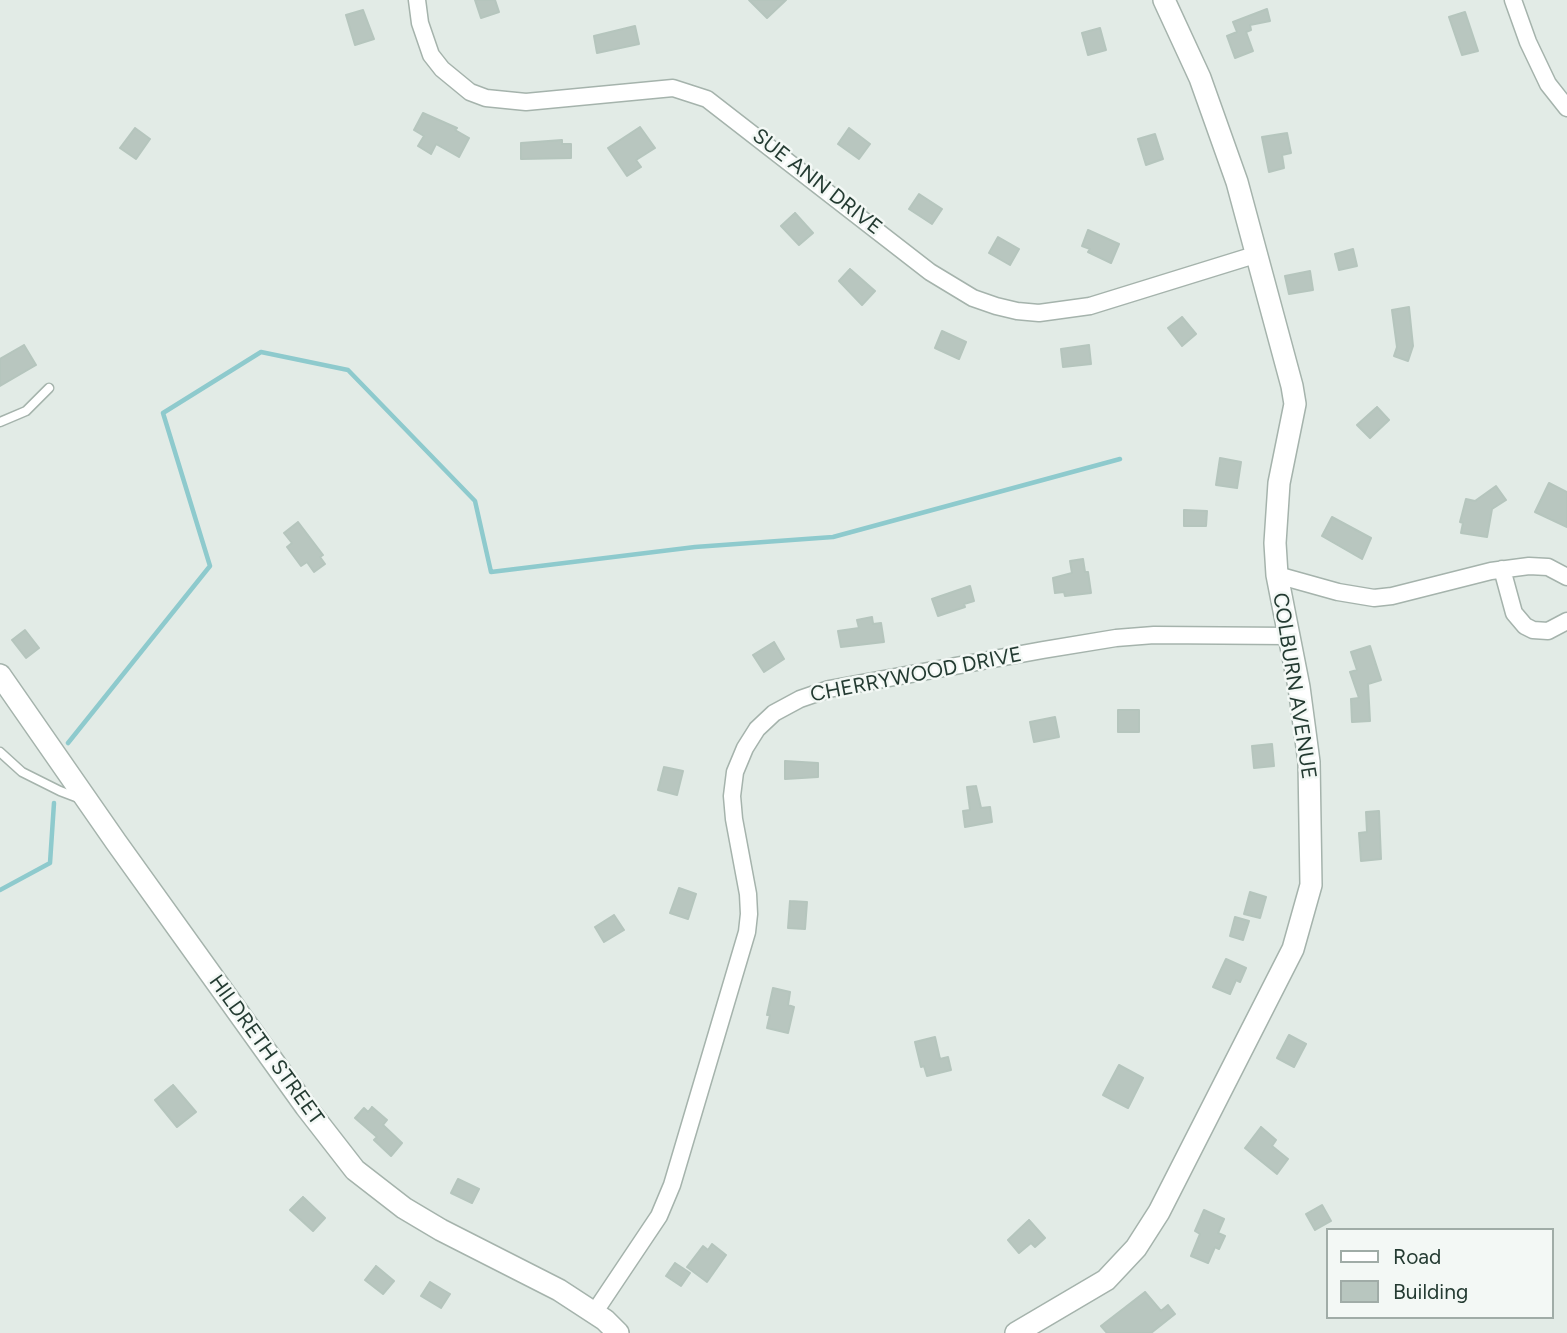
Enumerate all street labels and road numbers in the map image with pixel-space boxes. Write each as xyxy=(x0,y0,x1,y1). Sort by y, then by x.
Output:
street label: SUE ANN DRIVE xyxy=(747,124,887,240)
street label: COLBURN AVENUE xyxy=(1267,591,1321,781)
street label: CHERRYWOOD DRIVE xyxy=(808,642,1024,708)
street label: HILDRETH STREET xyxy=(203,970,329,1130)

